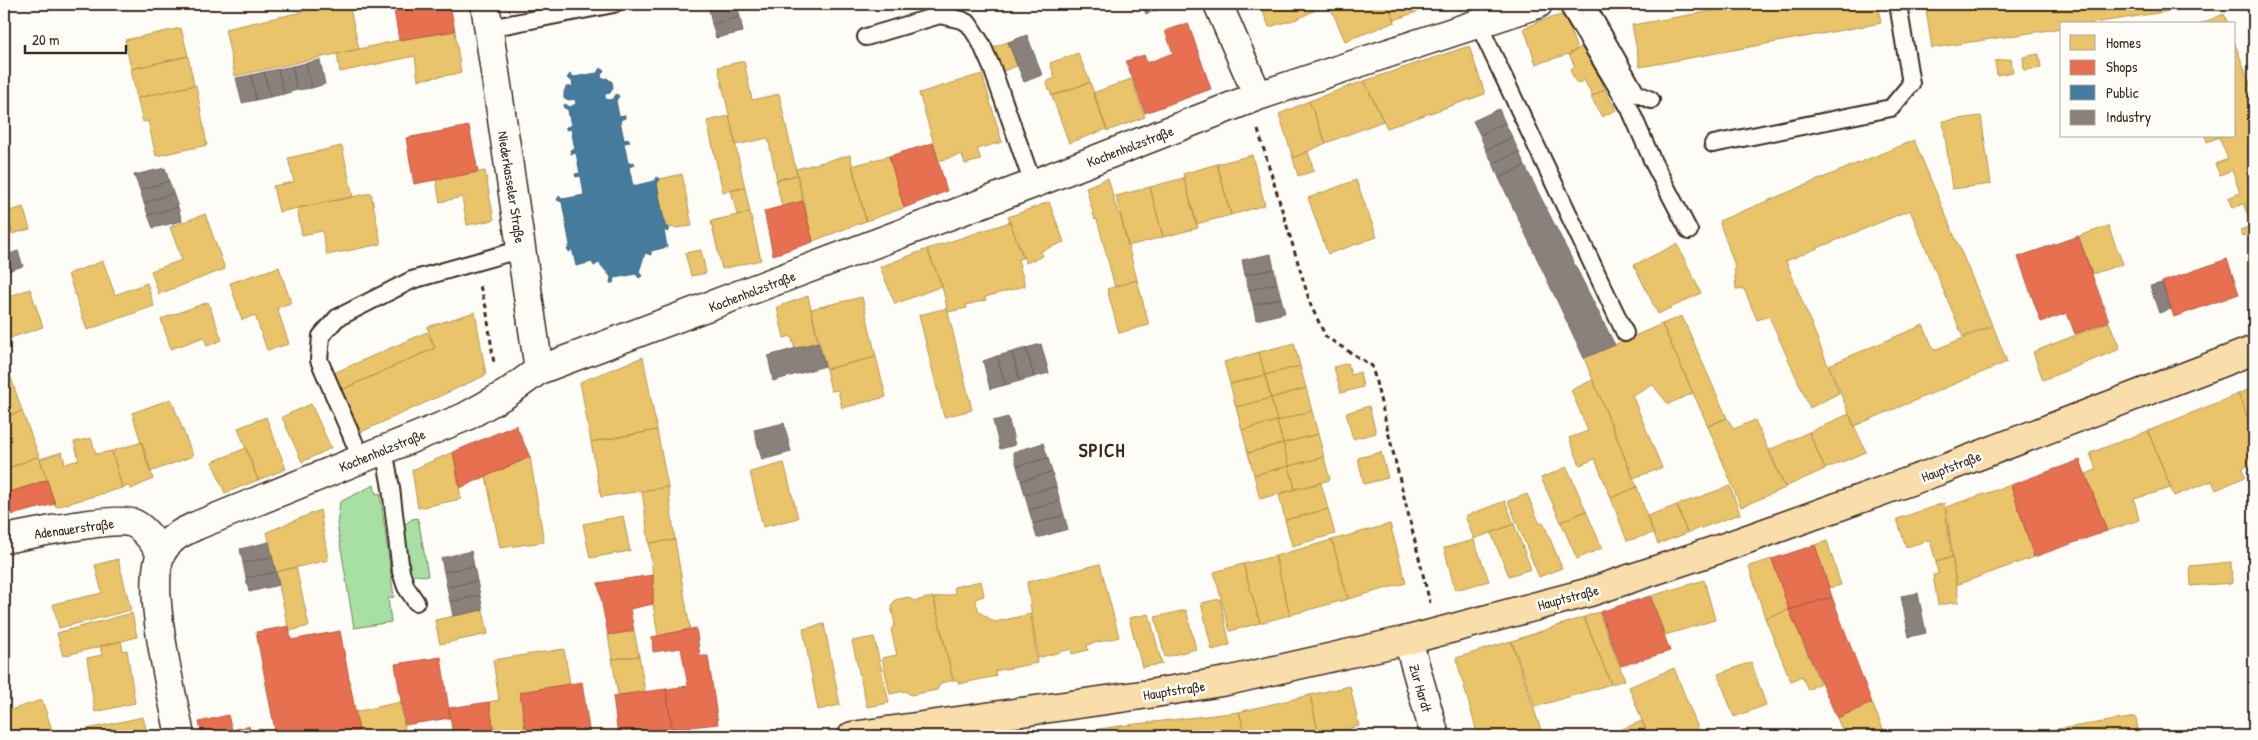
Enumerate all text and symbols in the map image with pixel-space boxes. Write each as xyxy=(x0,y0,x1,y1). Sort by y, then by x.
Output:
scale bar xyxy=(25,22,126,54)
legend xyxy=(2060,22,2236,138)
text: 20 m xyxy=(32,29,59,50)
text: Homes xyxy=(2106,32,2141,53)
text: Shops xyxy=(2106,56,2138,77)
text: Public xyxy=(2106,82,2139,103)
text: Industry xyxy=(2106,106,2151,127)
street label: Kochenholzstraße xyxy=(1084,121,1177,172)
street label: Niederkasseler Straße xyxy=(493,130,530,245)
street label: Kochenholzstraße xyxy=(706,266,799,317)
street label: Kochenholzstraße xyxy=(336,424,429,477)
district label: SPICH xyxy=(1079,437,1125,463)
street label: Hauptstraße xyxy=(1918,446,1984,487)
street label: Adenauerstraße xyxy=(33,513,116,544)
street label: Hauptstraße xyxy=(1535,580,1601,615)
street label: Zur Hardt xyxy=(1405,662,1437,714)
street label: Hauptstraße xyxy=(1142,676,1207,705)

